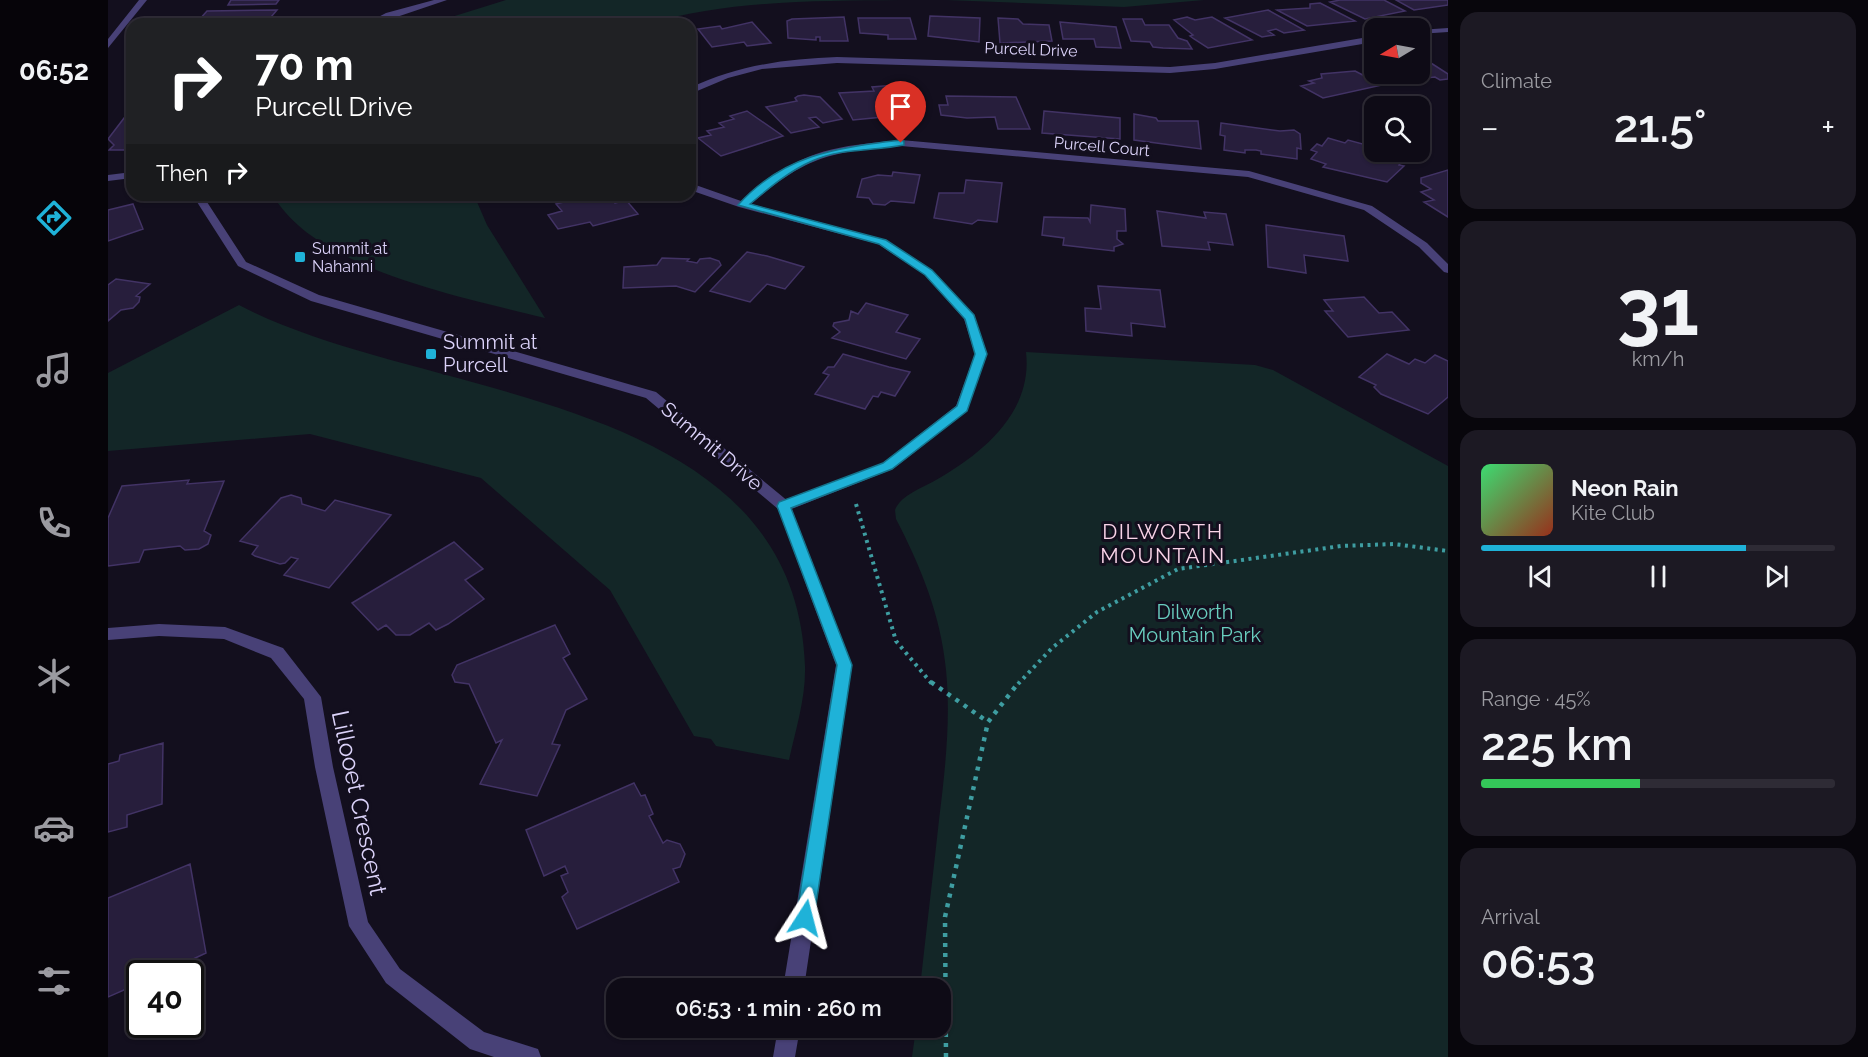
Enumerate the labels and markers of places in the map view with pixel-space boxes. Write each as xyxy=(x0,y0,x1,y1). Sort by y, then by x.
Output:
pin xyxy=(875,81,926,143)
place label: Summit at Nahanni xyxy=(312,239,388,276)
marker: Summit at Nahanni xyxy=(293,250,307,264)
place label: Summit at Purcell xyxy=(443,330,538,377)
marker: Summit at Purcell xyxy=(424,347,438,361)

